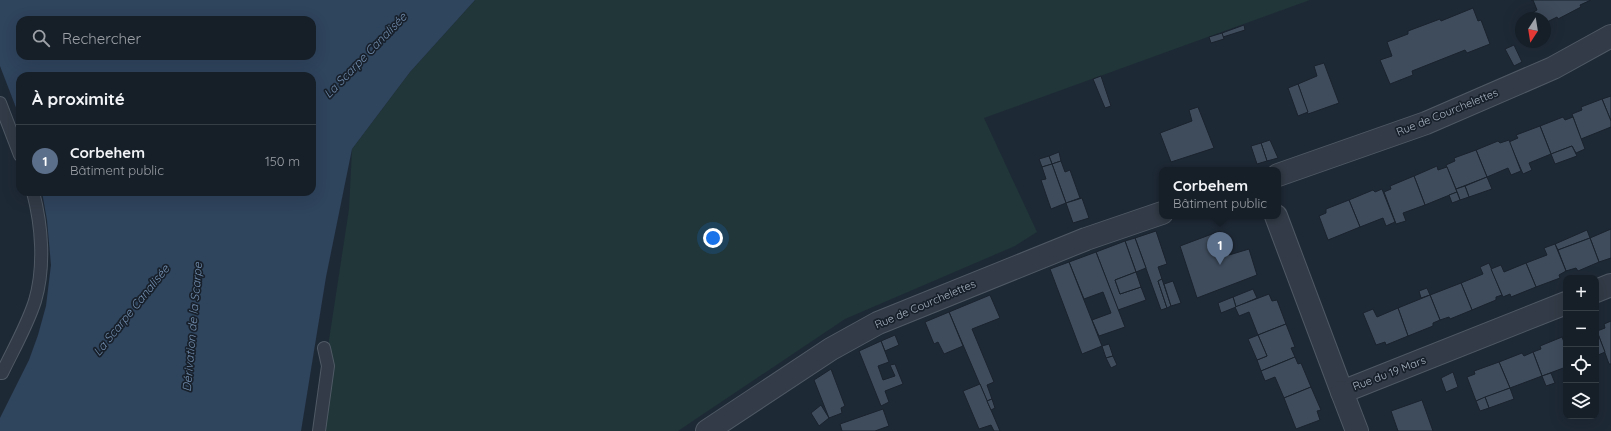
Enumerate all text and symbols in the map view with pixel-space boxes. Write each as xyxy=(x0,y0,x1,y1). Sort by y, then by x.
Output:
water label: La Scarpe Canalisée xyxy=(320,8,410,101)
north arrow xyxy=(1515,12,1551,48)
search box xyxy=(16,16,316,60)
icon: search xyxy=(30,27,52,49)
text: Rechercher xyxy=(62,29,141,48)
street label: Rue de Courchelettes xyxy=(1394,85,1500,139)
text: À proximité xyxy=(32,88,125,109)
text: Corbehem xyxy=(70,143,145,162)
text: 1 xyxy=(42,153,48,169)
text: 150 m xyxy=(265,153,300,169)
text: Bâtiment public xyxy=(70,162,164,178)
popup xyxy=(1159,167,1281,219)
text: Corbehem xyxy=(1173,176,1248,195)
text: Bâtiment public xyxy=(1173,195,1267,211)
your location xyxy=(703,228,723,248)
pin: 1 xyxy=(1207,232,1233,265)
water label: La Scarpe Canalisée xyxy=(90,260,173,359)
water label: Dérivation de la Scarpe xyxy=(179,260,205,392)
map controls xyxy=(1563,275,1599,419)
button: + xyxy=(1563,275,1599,311)
street label: Rue de Courchelettes xyxy=(872,276,978,332)
button: − xyxy=(1563,311,1599,347)
button: locate xyxy=(1563,347,1599,383)
street label: Rue du 19 Mars xyxy=(1350,353,1428,393)
button: layers xyxy=(1563,383,1599,419)

